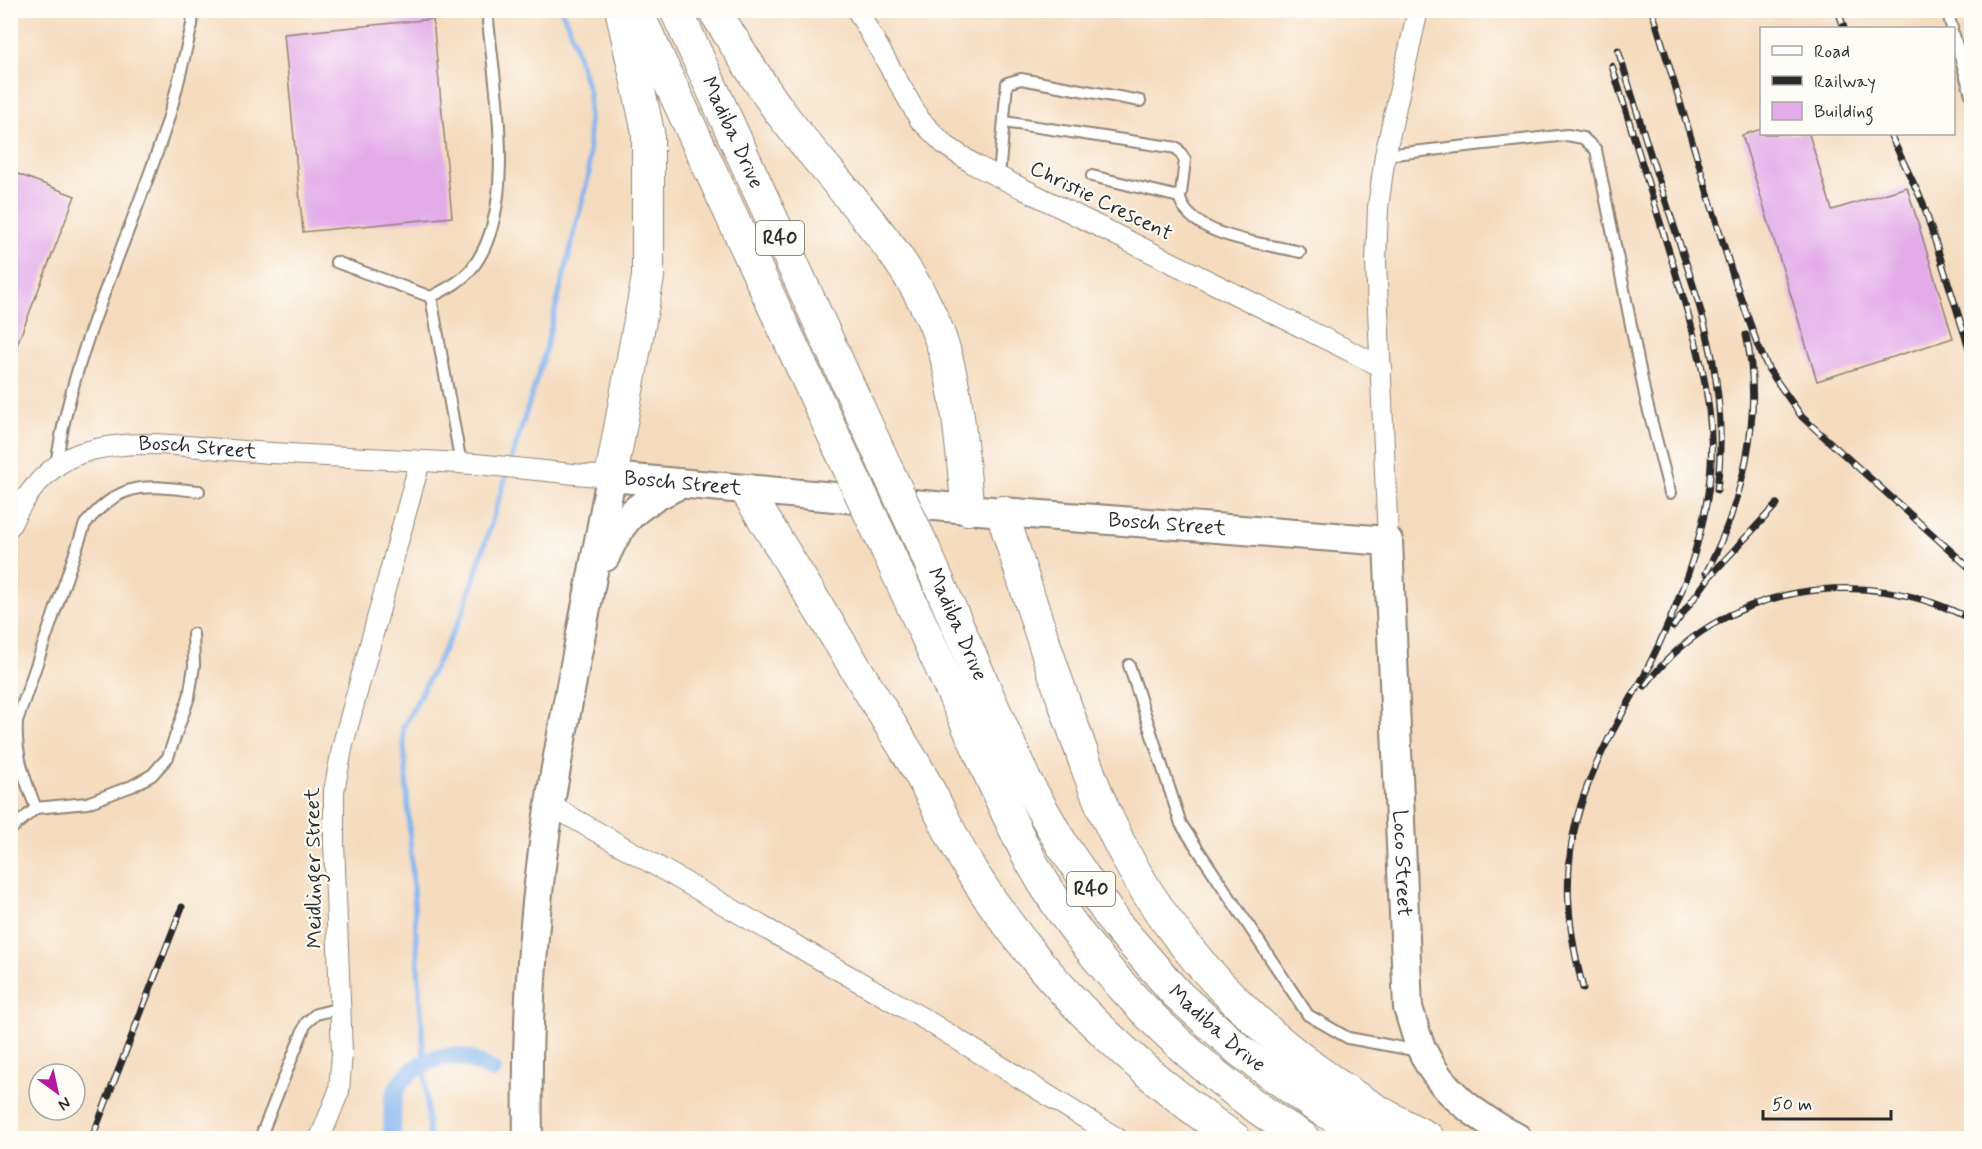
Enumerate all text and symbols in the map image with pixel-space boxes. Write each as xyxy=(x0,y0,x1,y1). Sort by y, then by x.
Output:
legend xyxy=(1760,27,1955,135)
text: Road xyxy=(1814,40,1850,64)
text: Railway xyxy=(1814,70,1876,94)
street label: Madiba Drive xyxy=(694,72,770,193)
text: Building xyxy=(1814,100,1874,126)
street label: Christie Crescent xyxy=(1025,154,1177,248)
road number: R40 xyxy=(756,221,804,255)
street label: Bosch Street xyxy=(139,430,258,466)
street label: Bosch Street xyxy=(623,464,744,503)
street label: Bosch Street xyxy=(1107,506,1228,543)
street label: Madiba Drive xyxy=(920,563,994,685)
street label: Meidlinger Street xyxy=(299,787,331,949)
street label: Loco Street xyxy=(1386,809,1418,917)
road number: R40 xyxy=(1067,872,1115,906)
street label: Madiba Drive xyxy=(1162,979,1271,1079)
north arrow xyxy=(27,1062,87,1122)
scale bar xyxy=(1763,1083,1890,1121)
text: N xyxy=(54,1092,75,1115)
text: 50 m xyxy=(1772,1093,1812,1117)

